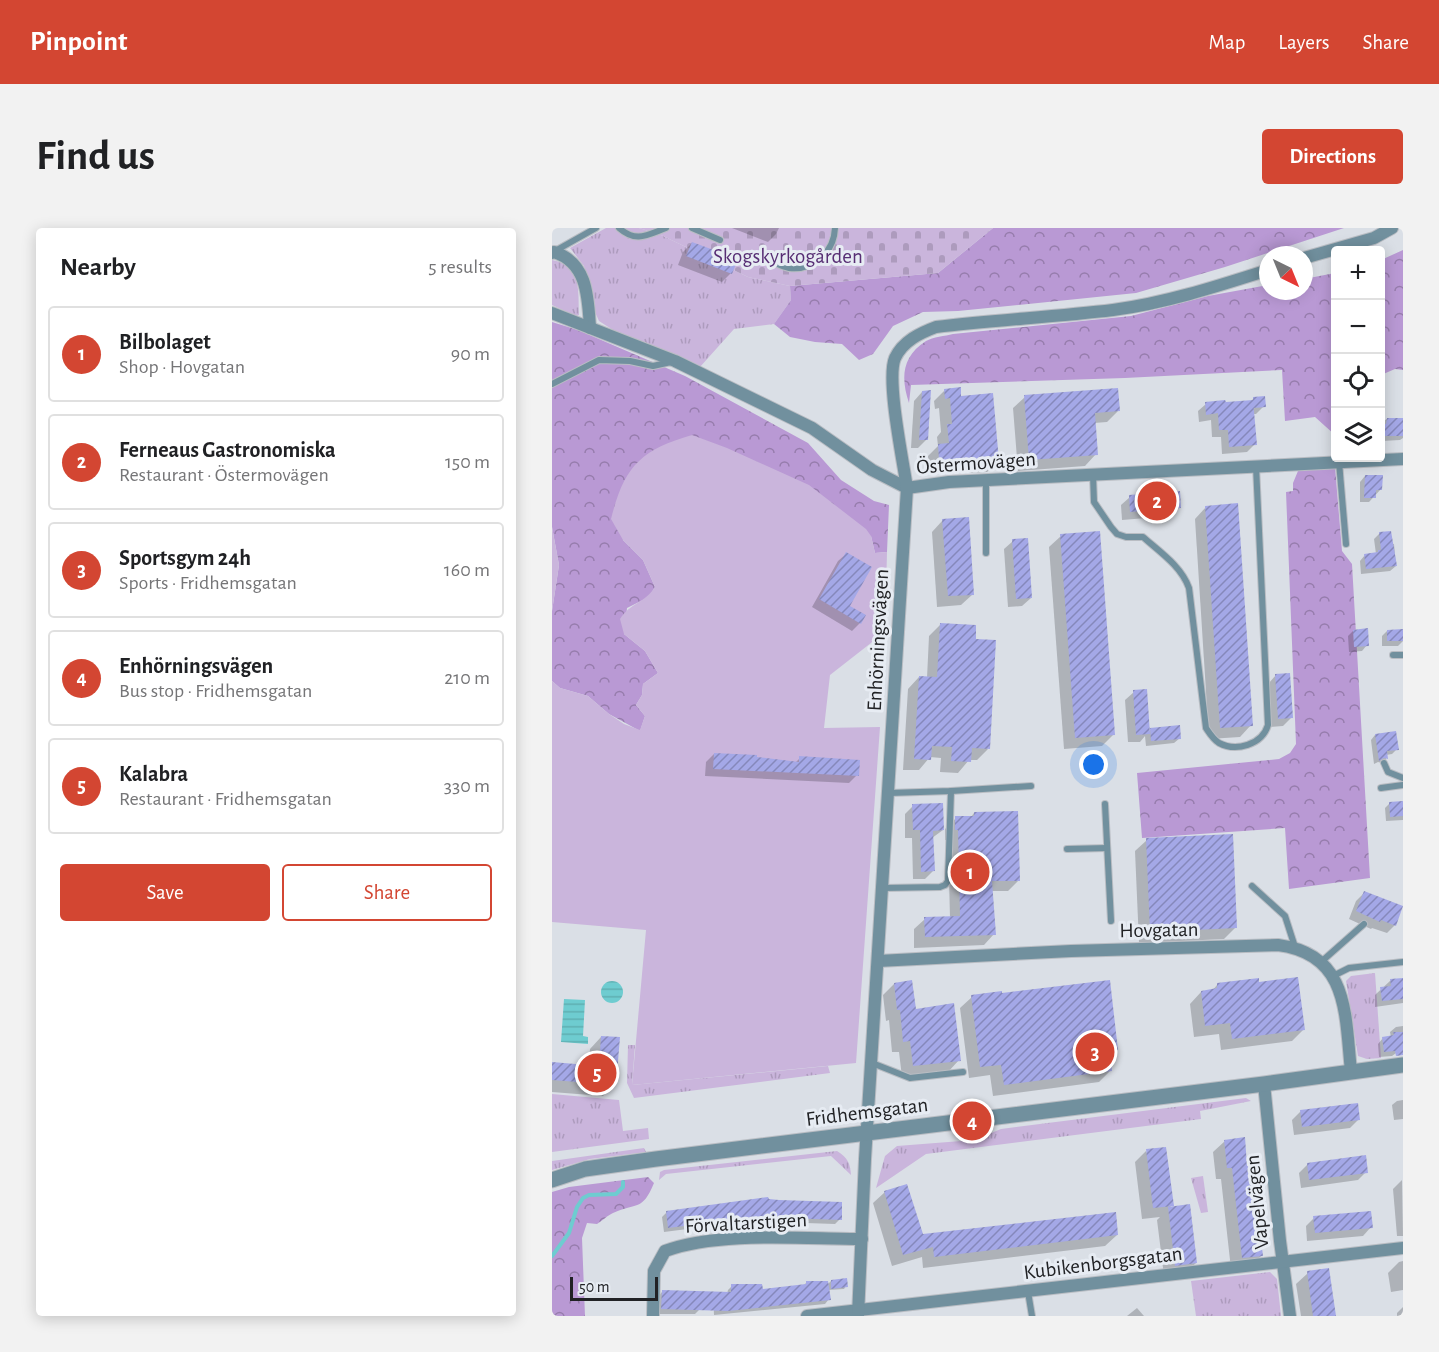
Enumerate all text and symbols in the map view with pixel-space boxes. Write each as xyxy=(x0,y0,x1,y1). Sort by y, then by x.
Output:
text: Pinpoint xyxy=(30,28,128,56)
text: Map xyxy=(1209,32,1245,53)
text: Layers xyxy=(1278,32,1329,53)
text: Share xyxy=(1362,32,1409,53)
button: Directions xyxy=(1262,129,1403,184)
text: Find us xyxy=(36,135,155,177)
park label: Skogskyrkogården xyxy=(713,246,863,267)
north arrow xyxy=(1259,246,1313,300)
map controls xyxy=(1331,246,1385,462)
button: + xyxy=(1331,246,1385,300)
text: Nearby xyxy=(60,254,136,280)
text: 5 results xyxy=(428,257,492,277)
button: − xyxy=(1331,300,1385,354)
text: Bilbolaget xyxy=(119,331,211,353)
text: 1 xyxy=(78,344,85,364)
text: 90 m xyxy=(451,344,490,364)
button: locate xyxy=(1331,354,1385,408)
text: Shop · Hovgatan xyxy=(119,357,245,377)
button: layers xyxy=(1331,408,1385,462)
text: Ferneaus Gastronomiska xyxy=(119,439,336,461)
street label: Östermovägen xyxy=(915,447,1036,478)
text: 2 xyxy=(77,452,86,472)
text: 150 m xyxy=(445,452,490,472)
text: Restaurant · Östermovägen xyxy=(119,465,329,485)
pin: 2 xyxy=(1138,478,1176,524)
text: Sportsgym 24h xyxy=(119,547,251,569)
text: 3 xyxy=(77,560,86,580)
text: 160 m xyxy=(444,560,490,580)
street label: Enhörningsvägen xyxy=(864,568,892,712)
text: Sports · Fridhemsgatan xyxy=(119,573,297,593)
text: Enhörningsvägen xyxy=(119,655,273,677)
text: 4 xyxy=(76,668,87,688)
text: 210 m xyxy=(444,668,490,688)
text: Bus stop · Fridhemsgatan xyxy=(119,681,312,701)
your location xyxy=(1079,750,1108,779)
text: Kalabra xyxy=(119,763,188,785)
text: 5 xyxy=(77,776,86,796)
text: 330 m xyxy=(444,776,490,796)
text: Restaurant · Fridhemsgatan xyxy=(119,789,332,809)
pin: 1 xyxy=(950,850,990,894)
button: Save xyxy=(60,864,270,921)
button: Share xyxy=(282,864,492,921)
street label: Hovgatan xyxy=(1119,919,1199,941)
pin: 3 xyxy=(1076,1030,1114,1074)
pin: 5 xyxy=(578,1050,616,1096)
street label: Fridhemsgatan xyxy=(805,1094,929,1130)
pin: 4 xyxy=(952,1098,992,1144)
street label: Vapelvägen xyxy=(1242,1154,1272,1250)
street label: Förvaltarstigen xyxy=(684,1209,808,1237)
street label: Kubikenborgsgatan xyxy=(1022,1243,1184,1283)
scale bar xyxy=(570,1274,658,1302)
text: 50 m xyxy=(579,1279,610,1295)

